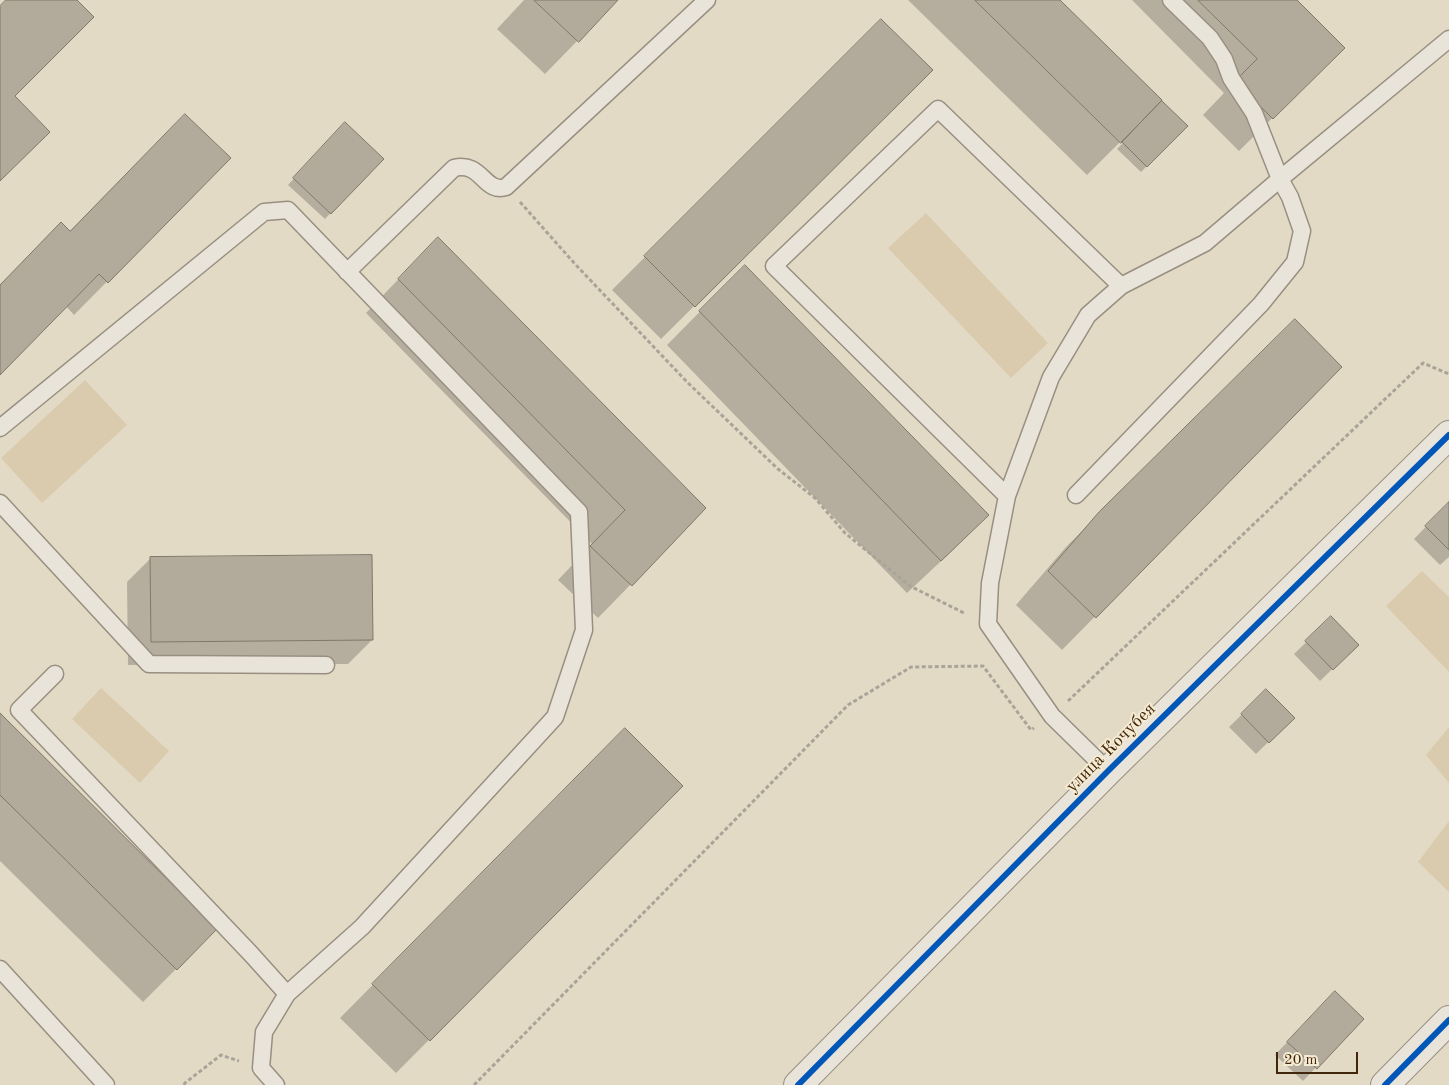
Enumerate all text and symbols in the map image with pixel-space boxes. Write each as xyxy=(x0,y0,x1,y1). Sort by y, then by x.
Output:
street label: улица Кочубея xyxy=(1062,699,1160,797)
scale bar xyxy=(1279,1042,1362,1074)
text: 20 m xyxy=(1284,1053,1318,1068)

